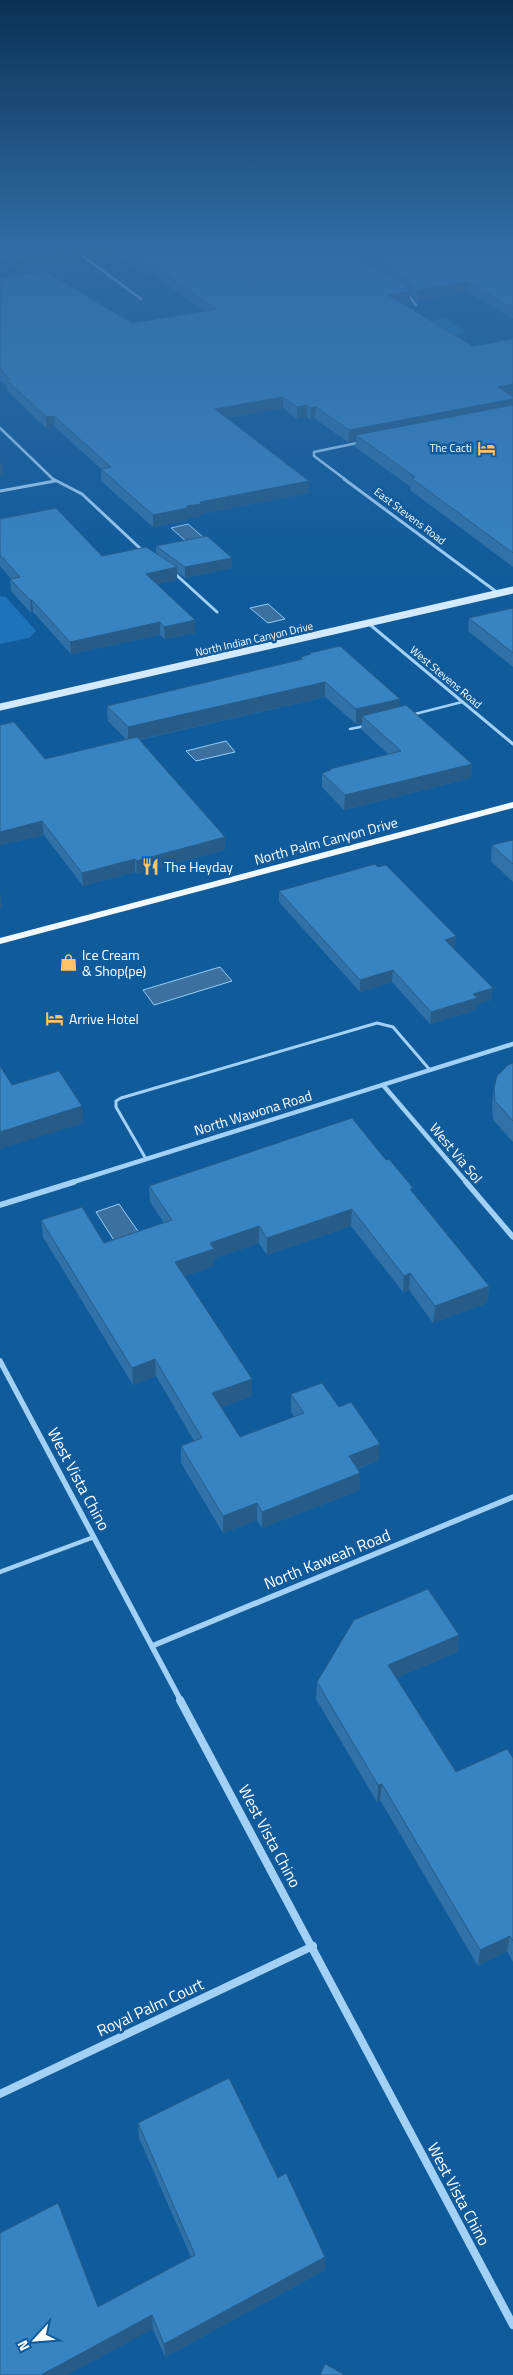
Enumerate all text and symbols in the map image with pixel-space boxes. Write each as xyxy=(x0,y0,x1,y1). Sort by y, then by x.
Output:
hotel icon: The Cacti xyxy=(476,438,496,458)
place label: The Cacti xyxy=(430,440,472,456)
street label: East Stevens Road xyxy=(371,484,449,548)
street label: North Indian Canyon Drive xyxy=(193,618,315,660)
street label: West Stevens Road xyxy=(407,642,486,712)
street label: North Palm Canyon Drive xyxy=(252,811,400,870)
place label: The Heyday xyxy=(164,856,233,877)
restaurant icon: The Heyday xyxy=(140,857,160,877)
place label: Ice Cream & Shop(pe) xyxy=(82,944,146,981)
shop icon: Ice Cream & Shop(pe) xyxy=(58,953,78,973)
place label: Arrive Hotel xyxy=(69,1008,139,1029)
hotel icon: Arrive Hotel xyxy=(45,1009,65,1029)
street label: North Wawona Road xyxy=(191,1085,314,1140)
street label: West Via Sol xyxy=(425,1118,488,1187)
street label: West Vista Chino xyxy=(42,1423,116,1535)
street label: North Kaweah Road xyxy=(260,1523,394,1595)
street label: West Vista Chino xyxy=(233,1780,307,1892)
street label: Royal Palm Court xyxy=(93,1972,208,2042)
street label: West Vista Chino xyxy=(422,2138,496,2250)
north arrow xyxy=(10,2315,60,2365)
text: N xyxy=(11,2337,34,2355)

